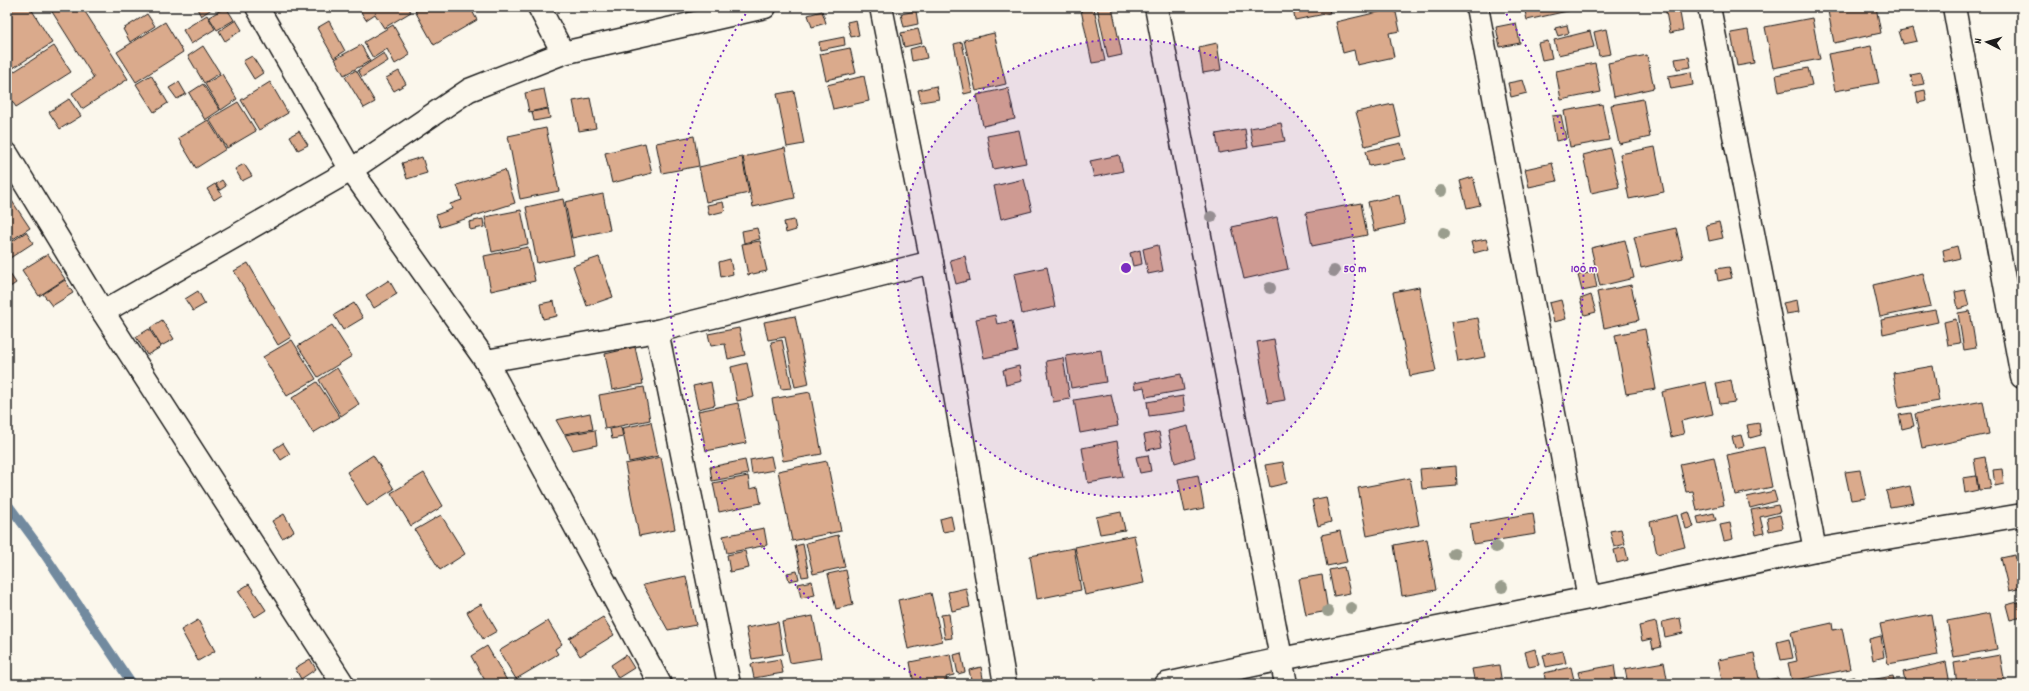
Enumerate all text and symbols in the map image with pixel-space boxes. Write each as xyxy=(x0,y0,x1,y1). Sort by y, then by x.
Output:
north arrow xyxy=(1967,22,2007,62)
text: N xyxy=(1971,37,1987,45)
centre of rings xyxy=(1119,261,1133,275)
text: 50 m xyxy=(1343,261,1367,278)
text: 100 m xyxy=(1571,261,1597,278)

